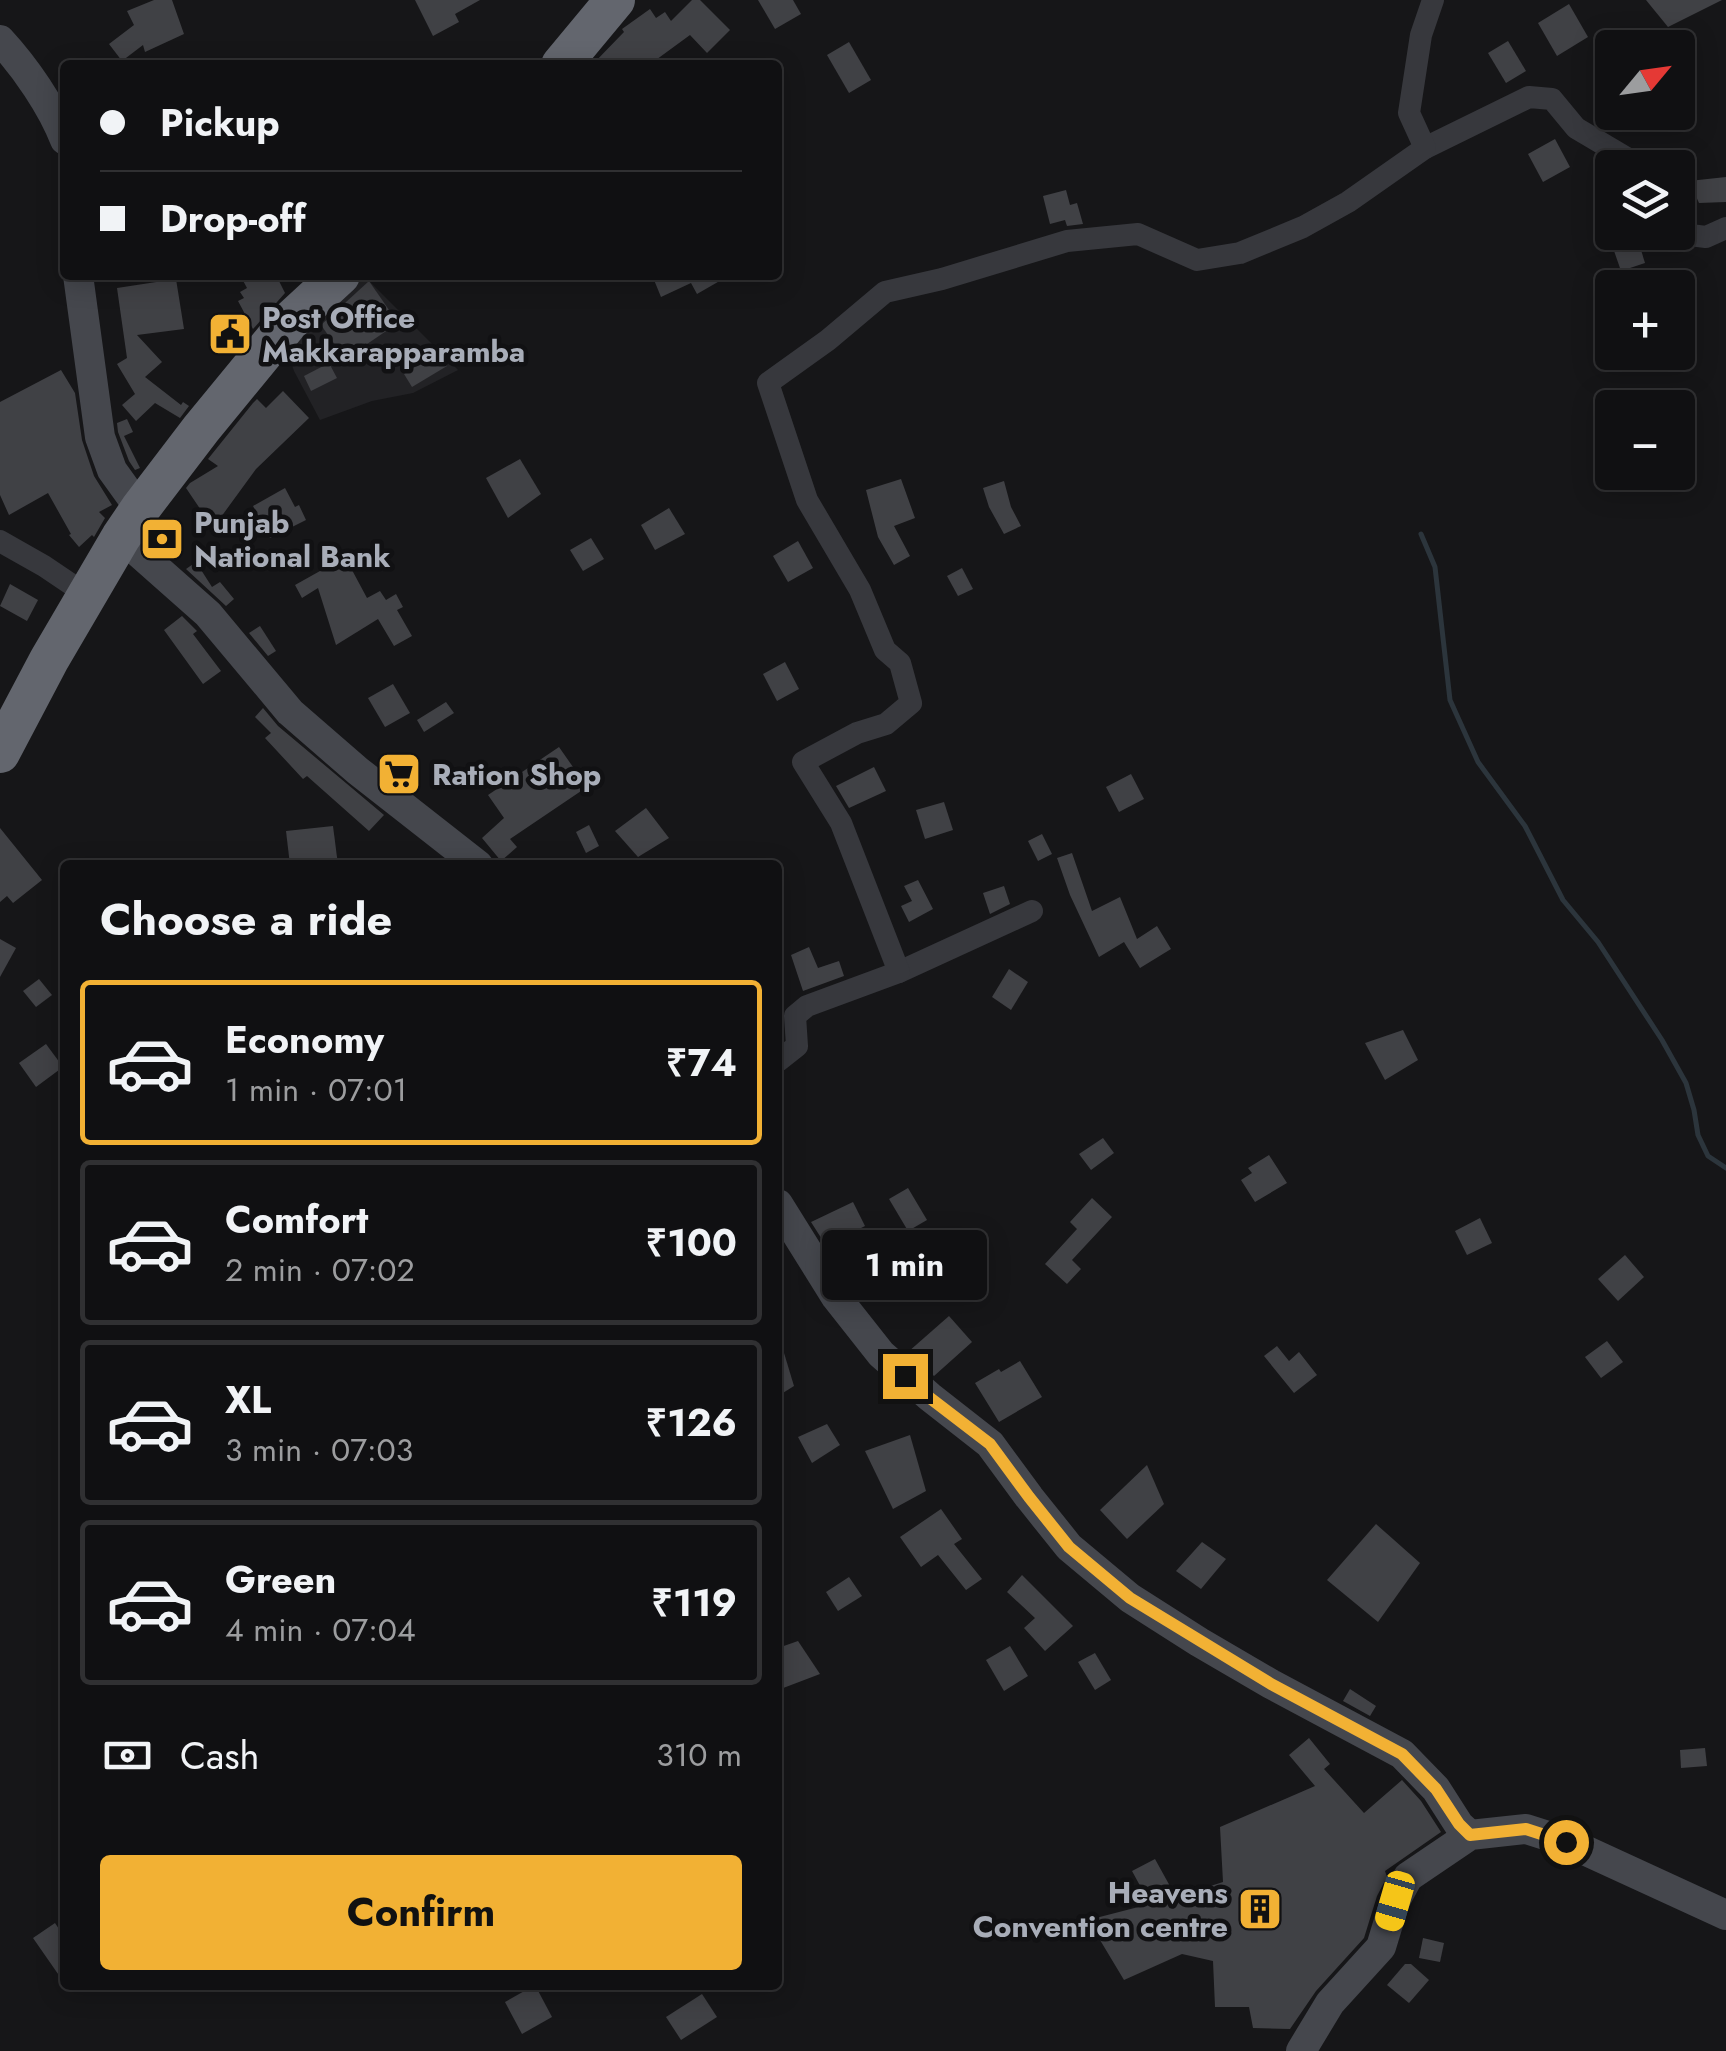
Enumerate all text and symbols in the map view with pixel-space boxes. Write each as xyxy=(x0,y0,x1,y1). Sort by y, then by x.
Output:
north arrow xyxy=(1595,30,1695,130)
map controls xyxy=(1595,30,1695,490)
text: Pickup xyxy=(160,95,280,150)
button: layers xyxy=(1595,150,1695,250)
text: Drop-off xyxy=(160,191,306,246)
button: + xyxy=(1595,270,1695,370)
place label: Post Office Makkarapparamba xyxy=(262,296,525,373)
public building icon: Post Office Makkarapparamba xyxy=(207,311,253,357)
button: − xyxy=(1595,390,1695,490)
place label: Punjab National Bank xyxy=(194,501,391,578)
bank icon: Punjab National Bank xyxy=(139,516,185,562)
supermarket icon: Ration Shop xyxy=(376,751,422,797)
place label: Ration Shop xyxy=(432,753,601,796)
text: Choose a ride xyxy=(100,887,392,952)
text: Economy xyxy=(225,1012,384,1067)
icon: car xyxy=(105,1018,195,1108)
text: ₹74 xyxy=(666,1035,737,1090)
text: 1 min · 07:01 xyxy=(225,1067,407,1113)
text: Comfort xyxy=(225,1192,368,1247)
icon: car xyxy=(105,1198,195,1288)
text: ₹100 xyxy=(646,1215,737,1270)
callout: 1 min xyxy=(822,1231,988,1301)
text: 1 min xyxy=(865,1242,944,1288)
text: 2 min · 07:02 xyxy=(225,1247,415,1293)
route end xyxy=(883,1354,928,1399)
text: XL xyxy=(225,1372,271,1427)
icon: car xyxy=(105,1378,195,1468)
text: ₹126 xyxy=(646,1395,737,1450)
text: 3 min · 07:03 xyxy=(225,1427,413,1473)
text: Green xyxy=(225,1552,336,1607)
icon: car xyxy=(105,1558,195,1648)
text: ₹119 xyxy=(651,1575,737,1630)
text: 4 min · 07:04 xyxy=(225,1607,416,1653)
icon: cash xyxy=(100,1728,155,1783)
text: Cash xyxy=(180,1728,260,1783)
text: 310 m xyxy=(656,1732,742,1778)
route start xyxy=(1544,1820,1589,1865)
button: Confirm xyxy=(100,1855,742,1970)
car xyxy=(1372,1868,1418,1934)
place label: Heavens Convention centre xyxy=(973,1871,1228,1948)
building icon: Heavens Convention centre xyxy=(1237,1886,1283,1932)

